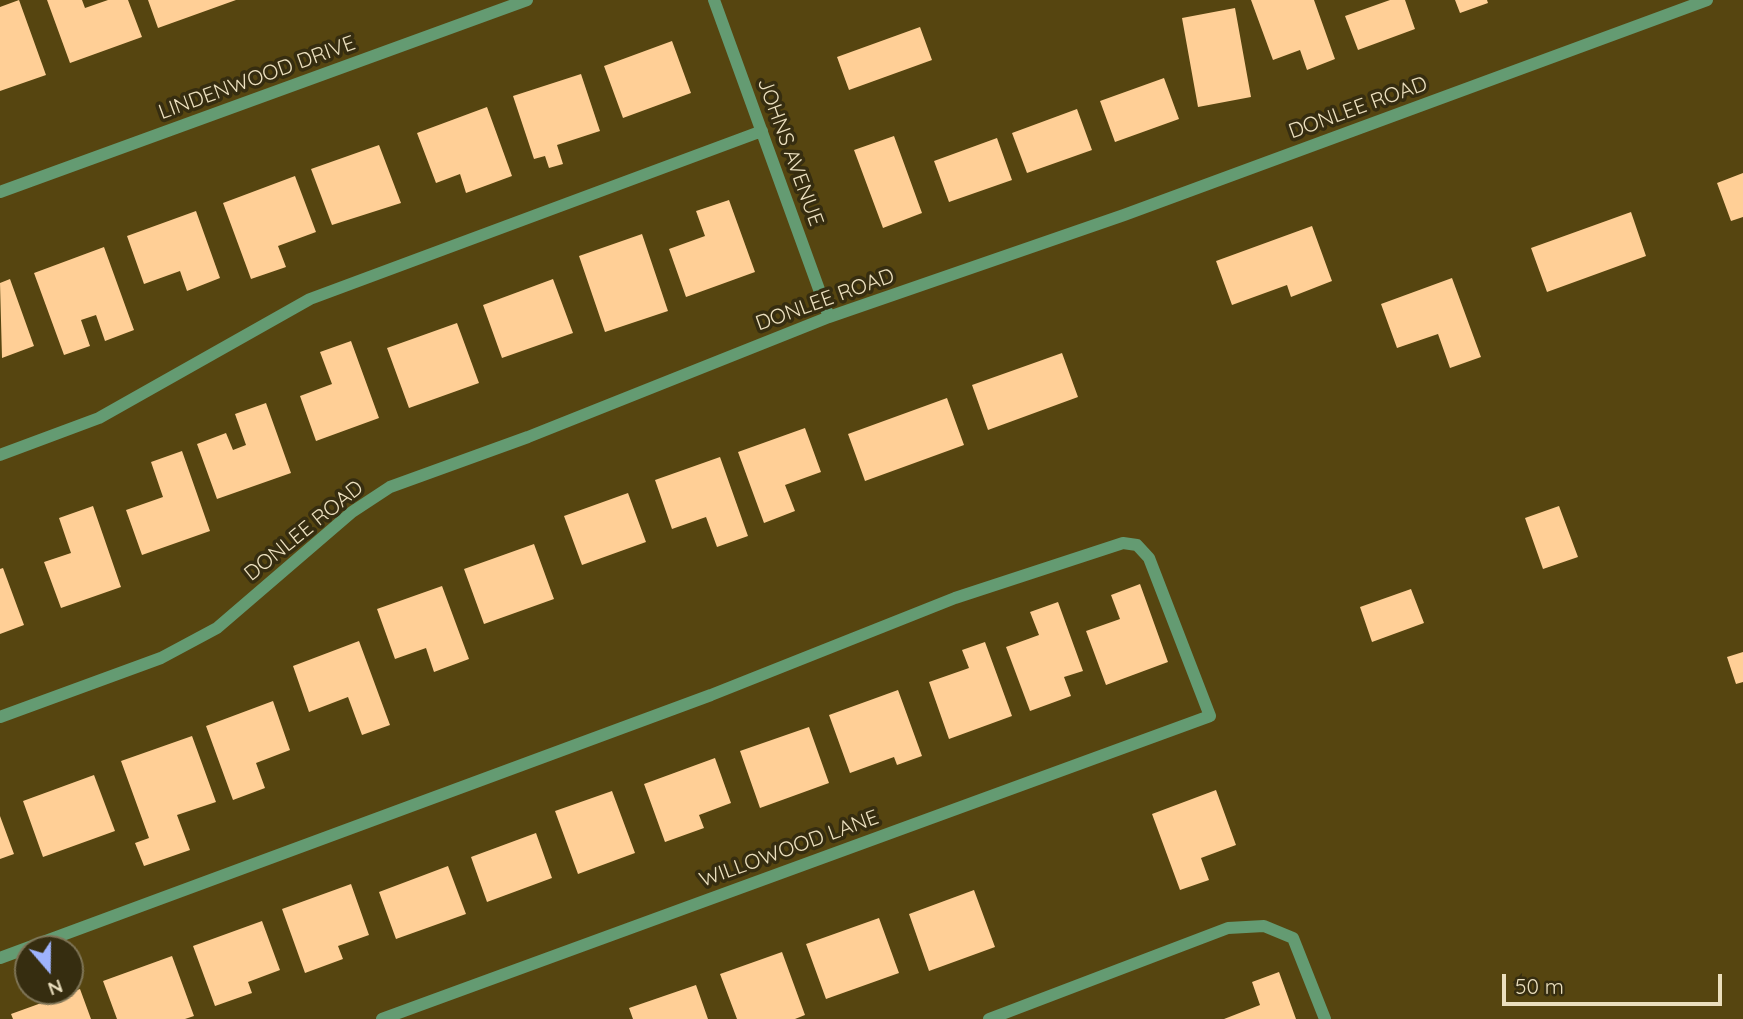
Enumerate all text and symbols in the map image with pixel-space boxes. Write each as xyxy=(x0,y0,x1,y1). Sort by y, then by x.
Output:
street label: LINDENWOOD DRIVE xyxy=(155,31,359,125)
street label: DONLEE ROAD xyxy=(1285,71,1431,145)
street label: JOHNS AVENUE xyxy=(752,74,828,230)
street label: DONLEE ROAD xyxy=(752,263,898,337)
street label: DONLEE ROAD xyxy=(239,475,369,587)
street label: WILLOWOOD LANE xyxy=(696,805,882,893)
north arrow xyxy=(14,935,84,1005)
scale bar xyxy=(1505,960,1726,1004)
text: 50 m xyxy=(1515,973,1564,999)
text: N xyxy=(45,974,66,1002)

